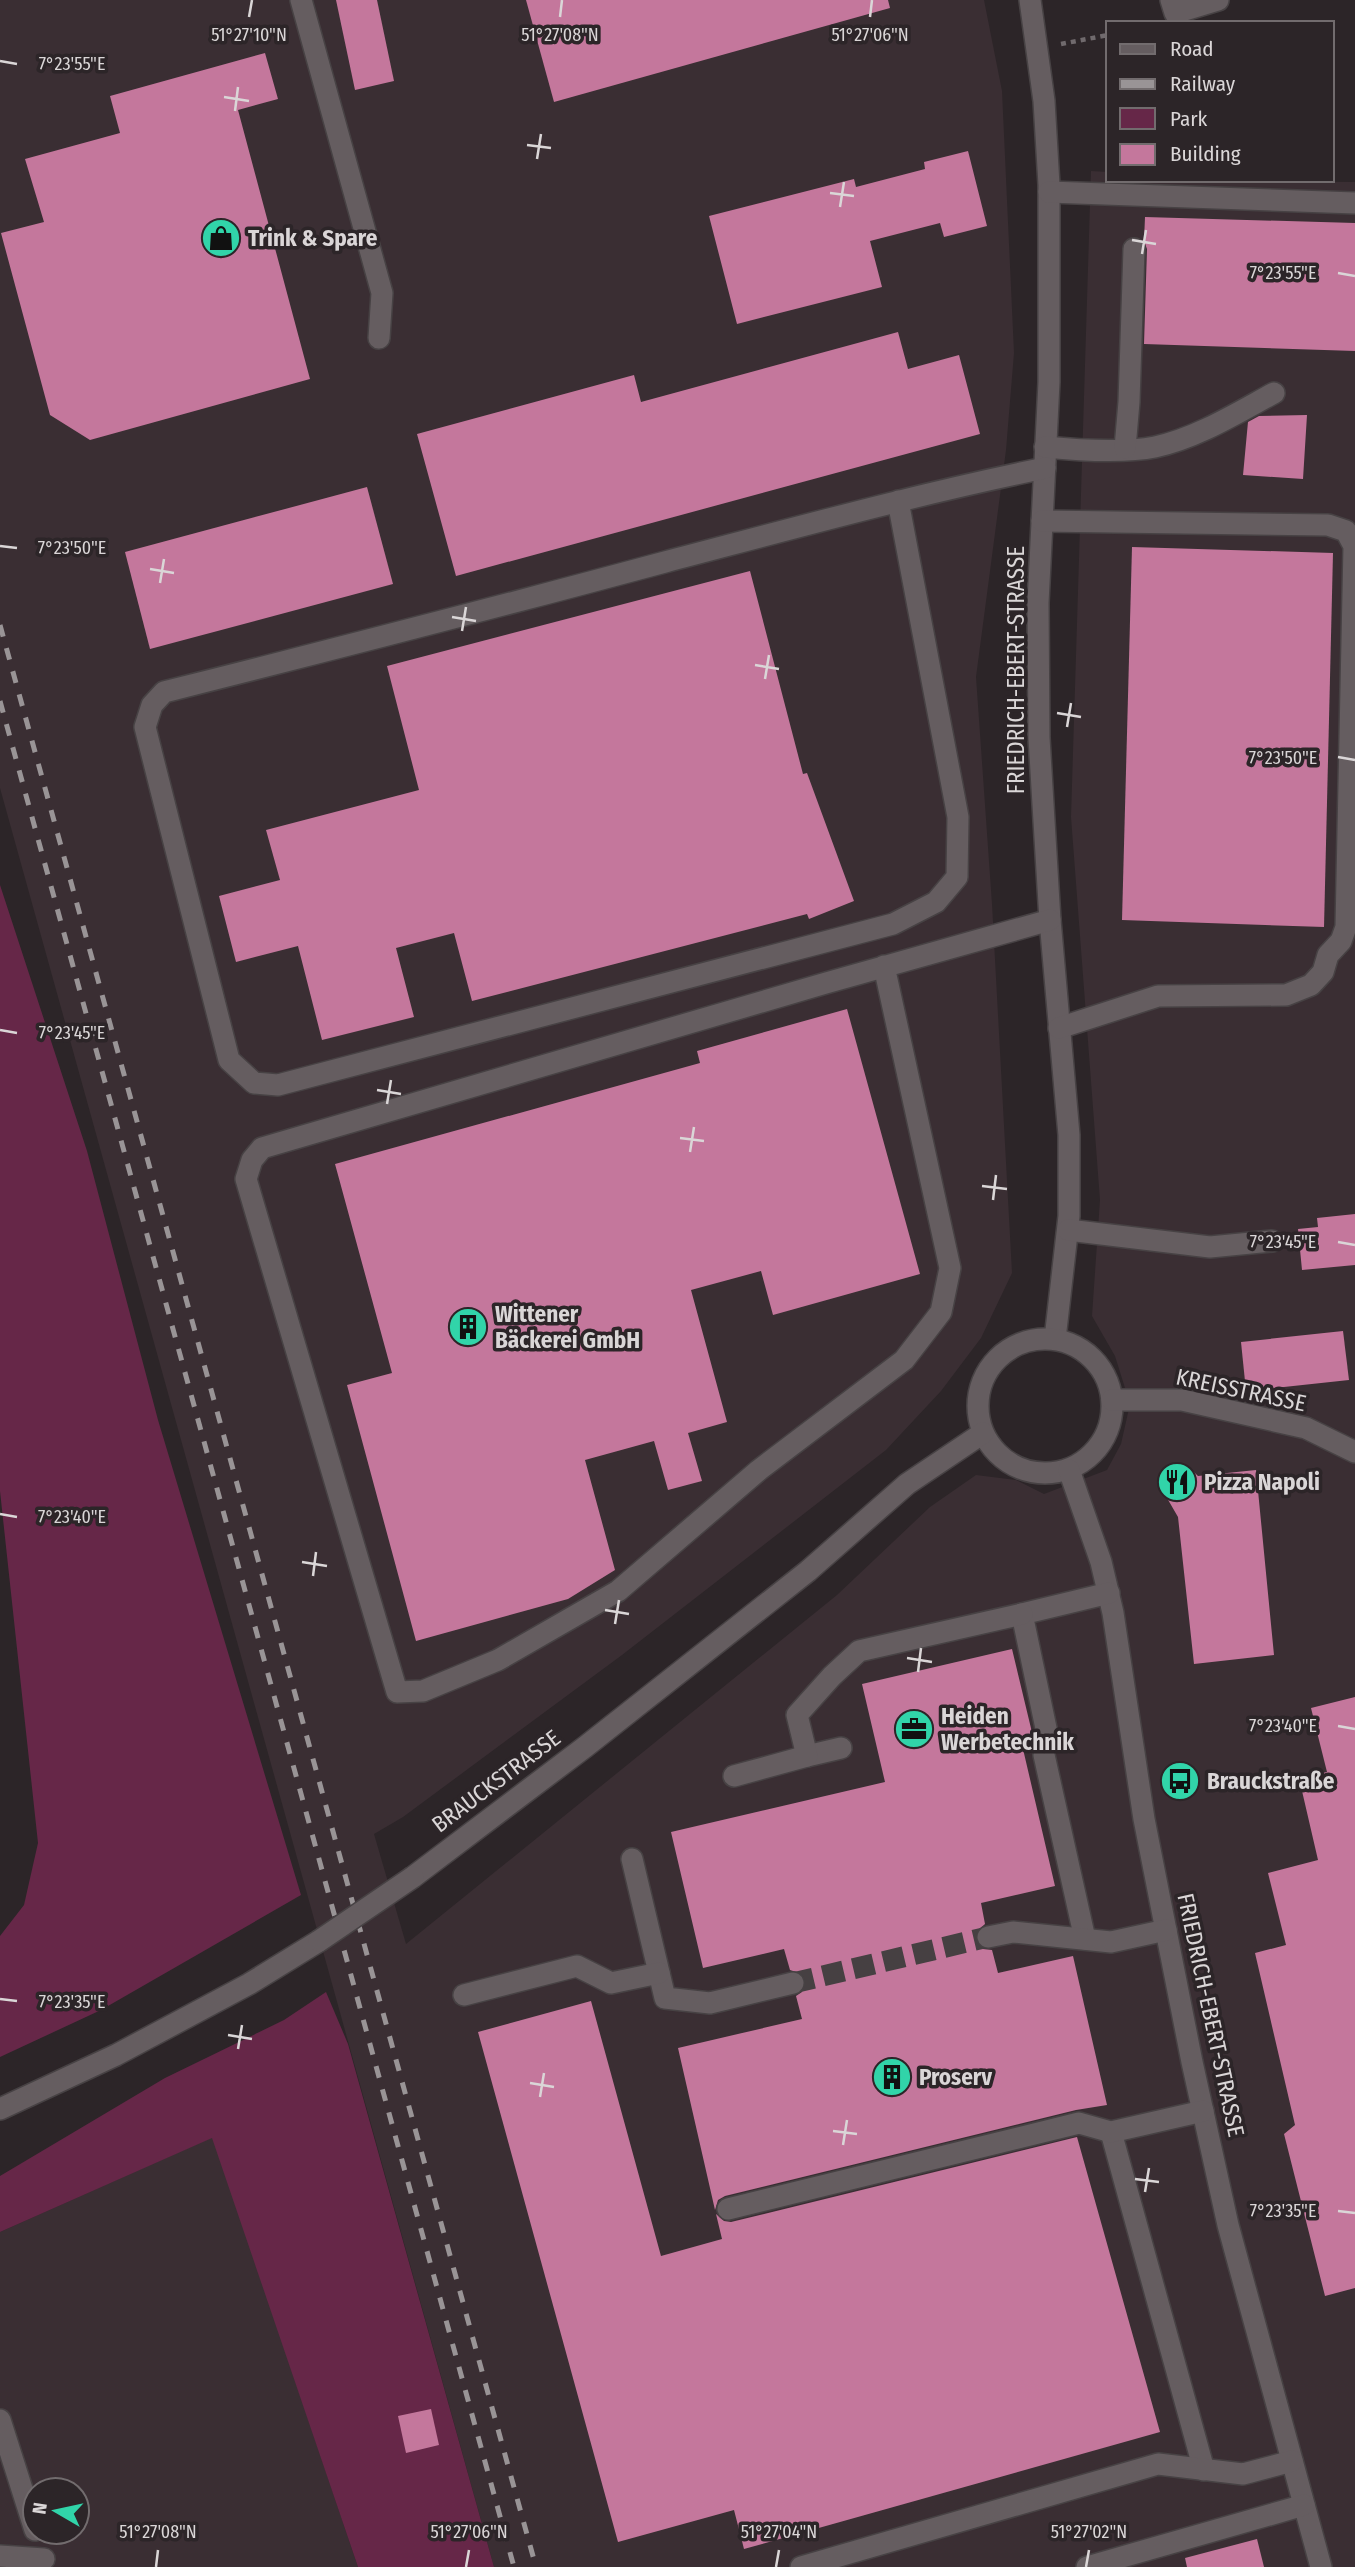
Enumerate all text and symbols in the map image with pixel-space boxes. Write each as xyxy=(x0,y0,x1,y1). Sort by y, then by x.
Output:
legend xyxy=(1106,21,1334,182)
text: 51°27'10"N xyxy=(211,24,287,46)
text: 51°27'08"N xyxy=(521,24,599,46)
text: 51°27'06"N xyxy=(831,24,909,46)
text: Road xyxy=(1170,36,1214,62)
text: 7°23'55"E xyxy=(39,53,105,75)
text: Railway xyxy=(1170,71,1236,97)
text: Park xyxy=(1170,106,1208,132)
text: Building xyxy=(1170,141,1241,167)
shop icon: Trink & Spare xyxy=(200,217,242,259)
place label: Trink & Spare xyxy=(248,224,378,252)
text: 7°23'55"E xyxy=(1250,262,1316,284)
text: 7°23'50"E xyxy=(38,537,106,559)
street label: FRIEDRICH-EBERT-STRASSE xyxy=(1002,546,1030,794)
text: 7°23'50"E xyxy=(1249,747,1317,769)
text: 7°23'45"E xyxy=(39,1022,105,1044)
text: 7°23'45"E xyxy=(1250,1231,1316,1253)
place label: Wittener Bäckerei GmbH xyxy=(495,1300,640,1354)
building icon: Wittener Bäckerei GmbH xyxy=(447,1306,489,1348)
street label: KREISSTRASSE xyxy=(1173,1363,1309,1417)
restaurant icon: Pizza Napoli xyxy=(1156,1461,1198,1503)
place label: Pizza Napoli xyxy=(1204,1468,1320,1496)
text: 7°23'40"E xyxy=(38,1506,106,1528)
place label: Heiden Werbetechnik xyxy=(941,1702,1074,1756)
office icon: Heiden Werbetechnik xyxy=(893,1708,935,1750)
text: 7°23'40"E xyxy=(1249,1715,1317,1737)
street label: BRAUCKSTRASSE xyxy=(426,1724,566,1838)
bus stop icon: Brauckstraße xyxy=(1159,1760,1201,1802)
place label: Brauckstraße xyxy=(1207,1767,1335,1795)
street label: FRIEDRICH-EBERT-STRASSE xyxy=(1171,1891,1251,2139)
text: 7°23'35"E xyxy=(39,1991,105,2013)
building icon: Proserv xyxy=(871,2056,913,2098)
place label: Proserv xyxy=(919,2063,992,2091)
text: 7°23'35"E xyxy=(1250,2200,1316,2222)
north arrow xyxy=(21,2476,91,2546)
text: N xyxy=(27,2501,52,2516)
text: 51°27'08"N xyxy=(119,2521,197,2543)
text: 51°27'06"N xyxy=(430,2521,508,2543)
text: 51°27'04"N xyxy=(741,2521,817,2543)
text: 51°27'02"N xyxy=(1051,2521,1127,2543)

